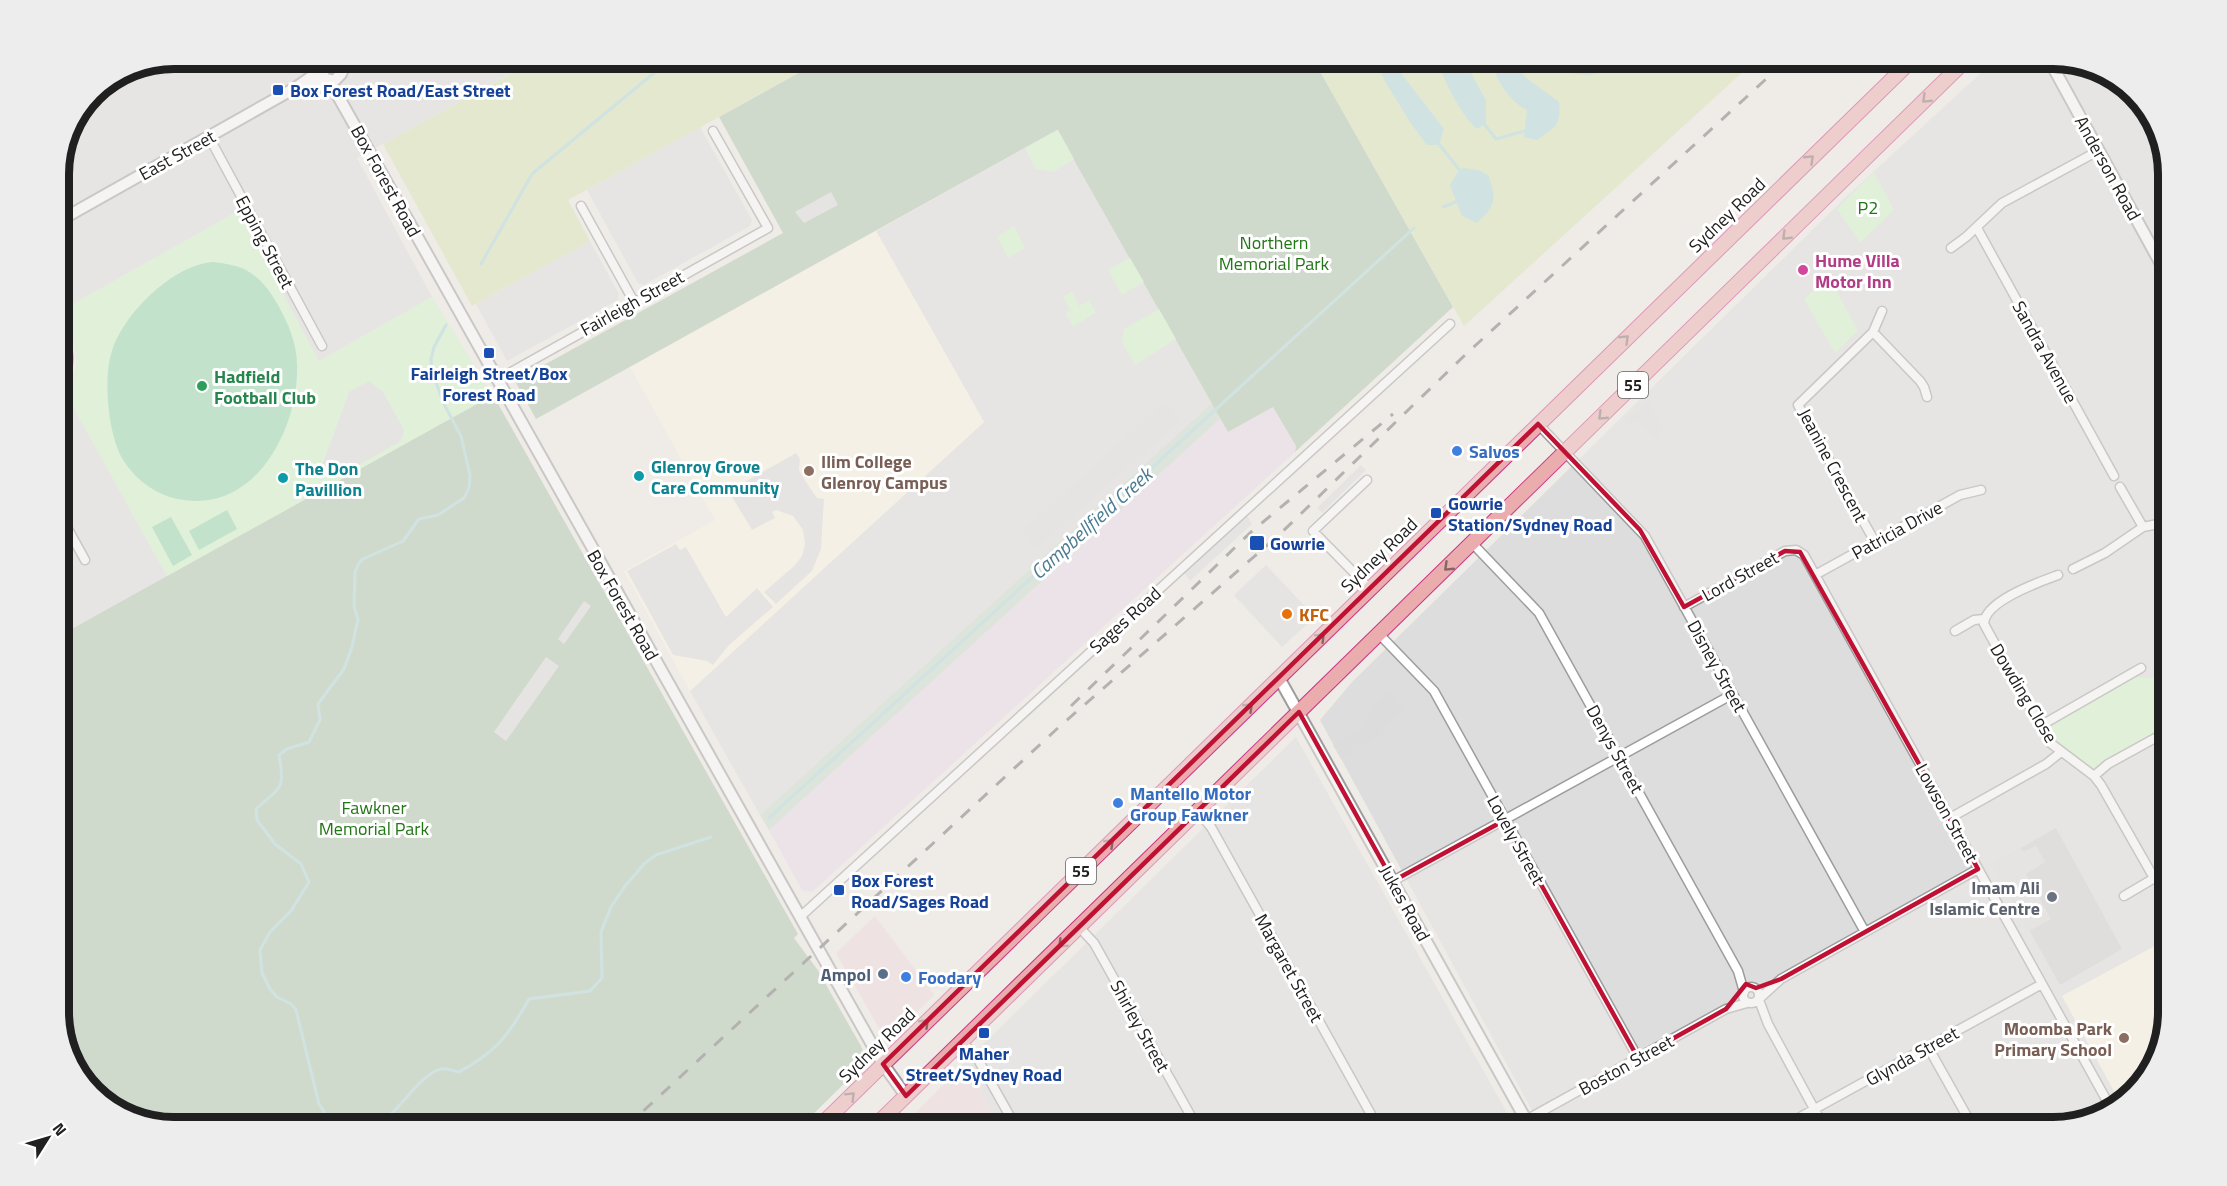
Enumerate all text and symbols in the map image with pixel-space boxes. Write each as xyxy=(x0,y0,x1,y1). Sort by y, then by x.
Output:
place label: Box Forest Road/East Street xyxy=(290,77,511,104)
marker: Box Forest Road/East Street xyxy=(271,83,285,97)
one-way arrow xyxy=(1922,92,1933,103)
street label: Anderson Road xyxy=(2068,111,2148,225)
street label: Box Forest Road xyxy=(344,120,428,242)
street label: East Street xyxy=(134,122,221,187)
one-way arrow xyxy=(1803,156,1814,167)
street label: Sydney Road xyxy=(1682,171,1772,259)
street label: Epping Street xyxy=(229,191,301,294)
park label: P2 xyxy=(1858,194,1878,221)
one-way arrow xyxy=(1783,228,1794,239)
park label: Northern Memorial Park xyxy=(1219,229,1330,277)
place label: Hume Villa Motor Inn xyxy=(1815,247,1900,295)
street label: Fairleigh Street xyxy=(575,263,689,343)
marker: Hume Villa Motor Inn xyxy=(1796,263,1810,277)
street label: Sandra Avenue xyxy=(2006,296,2084,408)
one-way arrow xyxy=(1618,336,1629,347)
marker: Fairleigh Street/Box Forest Road xyxy=(482,346,496,360)
place label: Fairleigh Street/Box Forest Road xyxy=(410,360,568,408)
place label: Hadfield Football Club xyxy=(214,363,316,411)
road number: 55 xyxy=(1618,372,1648,398)
marker: Hadfield Football Club xyxy=(195,379,209,393)
street label: Jeanine Crescent xyxy=(1792,403,1875,527)
one-way arrow xyxy=(1598,409,1608,420)
place label: Salvos xyxy=(1469,438,1520,465)
marker: Salvos xyxy=(1450,444,1464,458)
place label: Ilim College Glenroy Campus xyxy=(821,448,947,496)
place label: Glenroy Grove Care Community xyxy=(651,453,779,501)
place label: The Don Pavillion xyxy=(295,455,362,503)
water label: Campbellfield Creek xyxy=(1023,458,1160,586)
marker: Ilim College Glenroy Campus xyxy=(802,464,816,478)
marker: Glenroy Grove Care Community xyxy=(632,469,646,483)
marker: The Don Pavillion xyxy=(276,471,290,485)
place label: Gowrie Station/Sydney Road xyxy=(1448,490,1613,538)
street label: Patricia Drive xyxy=(1847,494,1947,566)
marker: Gowrie Station/Sydney Road xyxy=(1429,506,1443,520)
street label: Sydney Road xyxy=(1334,511,1424,599)
place label: Gowrie xyxy=(1270,530,1325,557)
marker: Gowrie xyxy=(1248,534,1266,552)
street label: Lord Street xyxy=(1697,544,1784,608)
street label: Box Forest Road xyxy=(580,545,666,665)
one-way arrow xyxy=(1444,560,1454,571)
street label: Sages Road xyxy=(1083,580,1167,660)
place label: KFC xyxy=(1299,601,1329,628)
marker: KFC xyxy=(1280,607,1294,621)
street label: Disney Street xyxy=(1681,615,1754,718)
one-way arrow xyxy=(1313,634,1324,645)
street label: Dowding Close xyxy=(1984,638,2064,748)
street label: Denys Street xyxy=(1580,700,1651,799)
one-way arrow xyxy=(1242,704,1253,715)
street label: Lowson Street xyxy=(1909,759,1986,868)
place label: Mantello Motor Group Fawkner xyxy=(1130,780,1252,828)
street label: Lovely Street xyxy=(1480,790,1552,890)
park label: Fawkner Memorial Park xyxy=(319,794,430,842)
marker: Mantello Motor Group Fawkner xyxy=(1111,796,1125,810)
one-way arrow xyxy=(1102,840,1113,851)
road number: 55 xyxy=(1066,858,1096,884)
street label: Jukes Road xyxy=(1373,860,1437,946)
place label: Box Forest Road/Sages Road xyxy=(851,867,989,915)
place label: Imam Ali Islamic Centre xyxy=(1929,874,2040,922)
marker: Box Forest Road/Sages Road xyxy=(832,883,846,897)
marker: Imam Ali Islamic Centre xyxy=(2045,890,2059,904)
street label: Margaret Street xyxy=(1248,909,1330,1028)
one-way arrow xyxy=(1058,936,1069,947)
place label: Ampol xyxy=(821,961,871,988)
place label: Foodary xyxy=(918,964,981,991)
marker: Ampol xyxy=(876,967,890,981)
marker: Foodary xyxy=(899,970,913,984)
street label: Shirley Street xyxy=(1104,975,1177,1078)
street label: Sydney Road xyxy=(832,1001,922,1089)
place label: Moomba Park Primary School xyxy=(1994,1015,2113,1063)
street label: Glynda Street xyxy=(1861,1019,1964,1093)
one-way arrow xyxy=(917,1020,928,1031)
marker: Maher Street/Sydney Road xyxy=(977,1026,991,1040)
street label: Boston Street xyxy=(1574,1027,1679,1102)
marker: Moomba Park Primary School xyxy=(2117,1031,2131,1045)
place label: Maher Street/Sydney Road xyxy=(906,1040,1062,1088)
one-way arrow xyxy=(843,1092,854,1103)
north arrow xyxy=(18,1108,78,1168)
text: N xyxy=(47,1117,73,1141)

